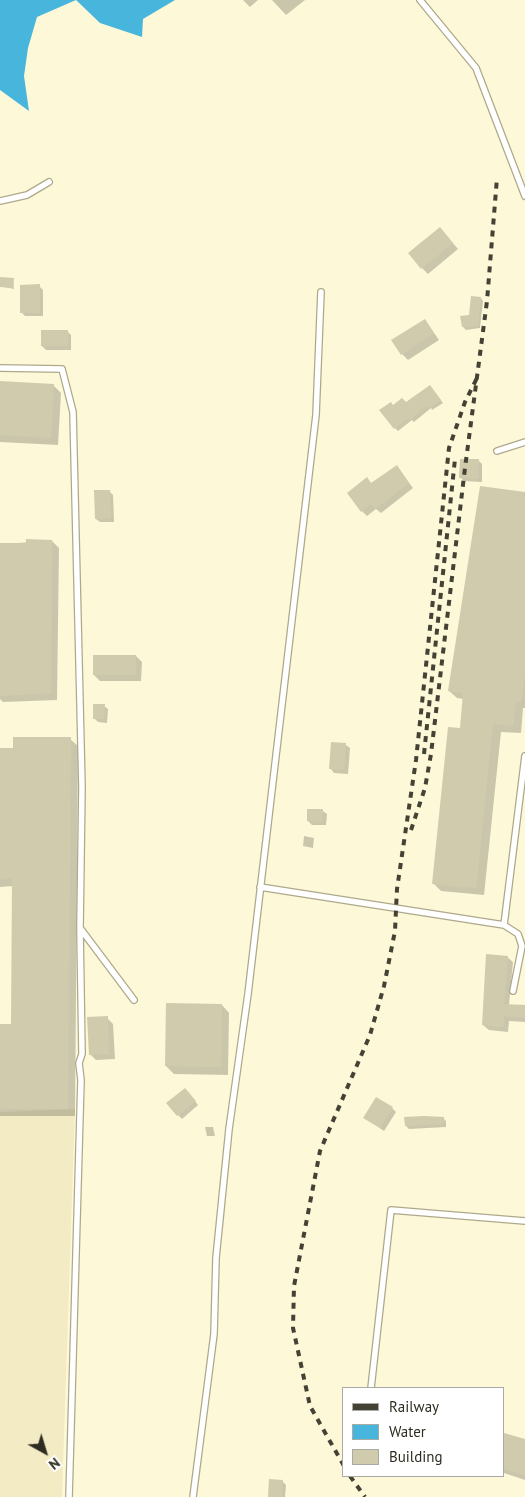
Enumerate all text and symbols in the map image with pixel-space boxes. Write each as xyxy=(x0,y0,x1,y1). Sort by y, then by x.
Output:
legend xyxy=(342,1387,505,1477)
text: Railway xyxy=(389,1397,439,1416)
text: Water xyxy=(389,1422,426,1441)
north arrow xyxy=(20,1427,70,1477)
text: Building xyxy=(389,1447,443,1466)
text: N xyxy=(45,1454,64,1474)

